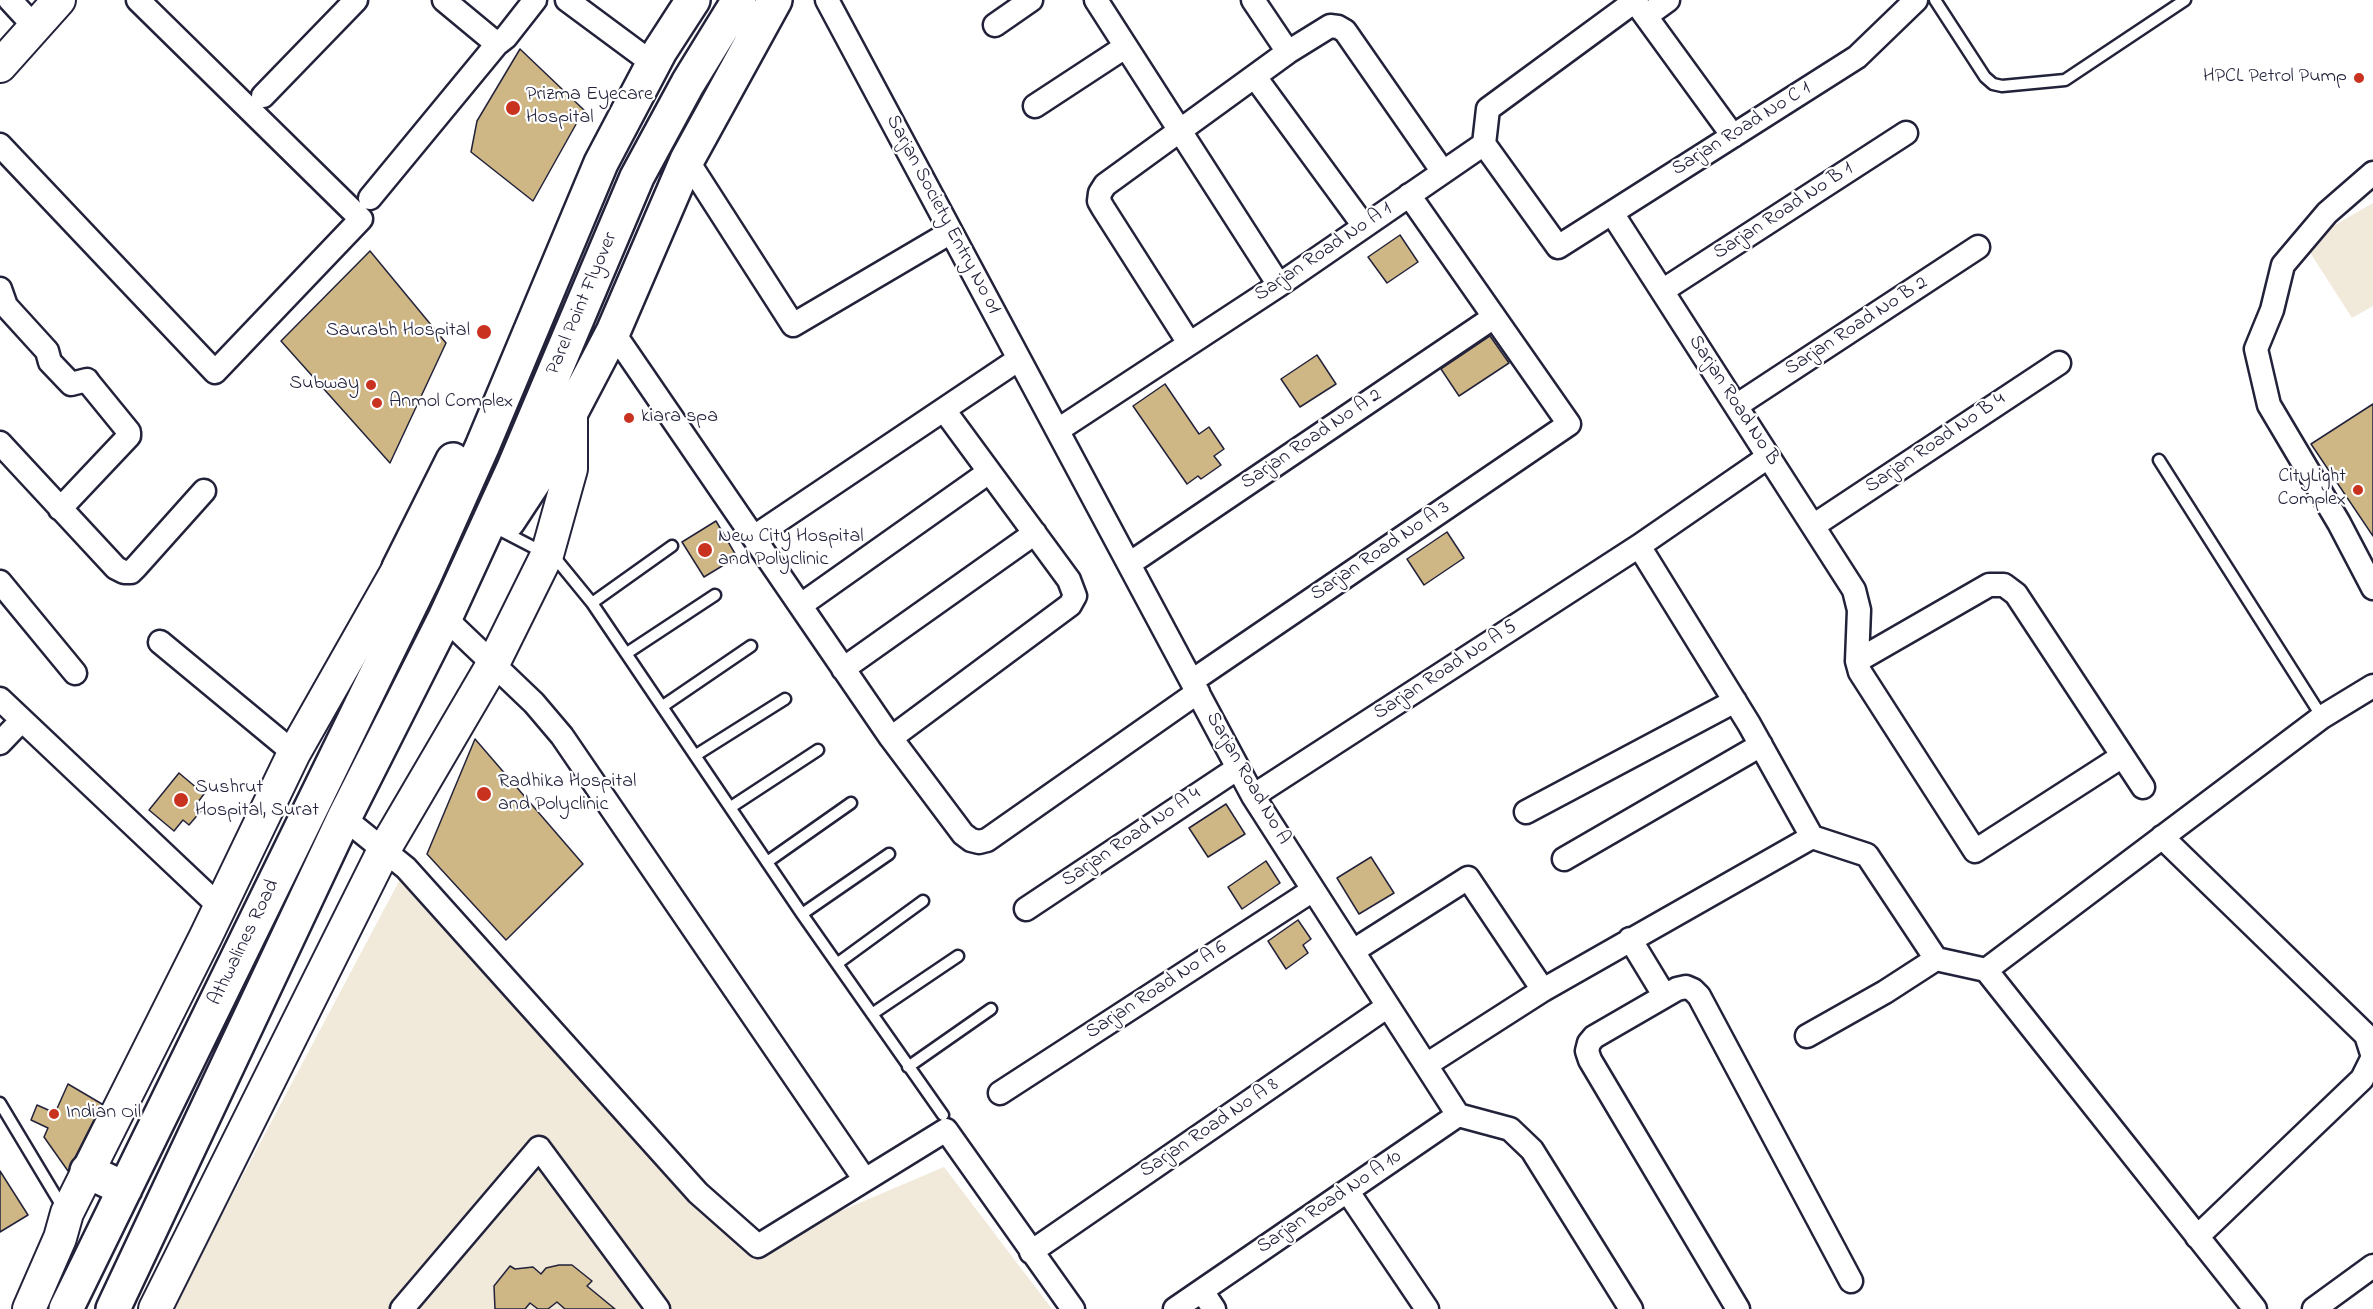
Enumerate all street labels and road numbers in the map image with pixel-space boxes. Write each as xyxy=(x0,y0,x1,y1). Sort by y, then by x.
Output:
street label: Sarjan Road No C 1 xyxy=(1668,78,1816,182)
street label: Sarjan Society Entry No 01 xyxy=(879,111,1005,319)
street label: Sarjan Road No B 1 xyxy=(1710,158,1858,266)
street label: Sarjan Road No A 1 xyxy=(1251,198,1397,308)
street label: Parel Point Flyover xyxy=(542,229,624,379)
street label: Sarjan Road No B 2 xyxy=(1781,272,1933,382)
street label: Sarjan Road No B xyxy=(1682,331,1784,471)
street label: Sarjan Road No A 2 xyxy=(1237,384,1387,496)
street label: Sarjan Road No B 4 xyxy=(1861,388,2011,500)
street label: Sarjan Road No A 3 xyxy=(1307,497,1455,607)
street label: Sarjan Road No A 5 xyxy=(1370,616,1522,726)
street label: Sarjan Road No A xyxy=(1199,708,1295,850)
street label: Sarjan Road No A 4 xyxy=(1058,783,1206,893)
street label: Athwalines Road xyxy=(204,876,286,1010)
street label: Sarjan Road No A 6 xyxy=(1082,937,1232,1045)
street label: Sarjan Road No A 8 xyxy=(1136,1074,1284,1184)
street label: Sarjan Road No A 10 xyxy=(1253,1146,1407,1260)

